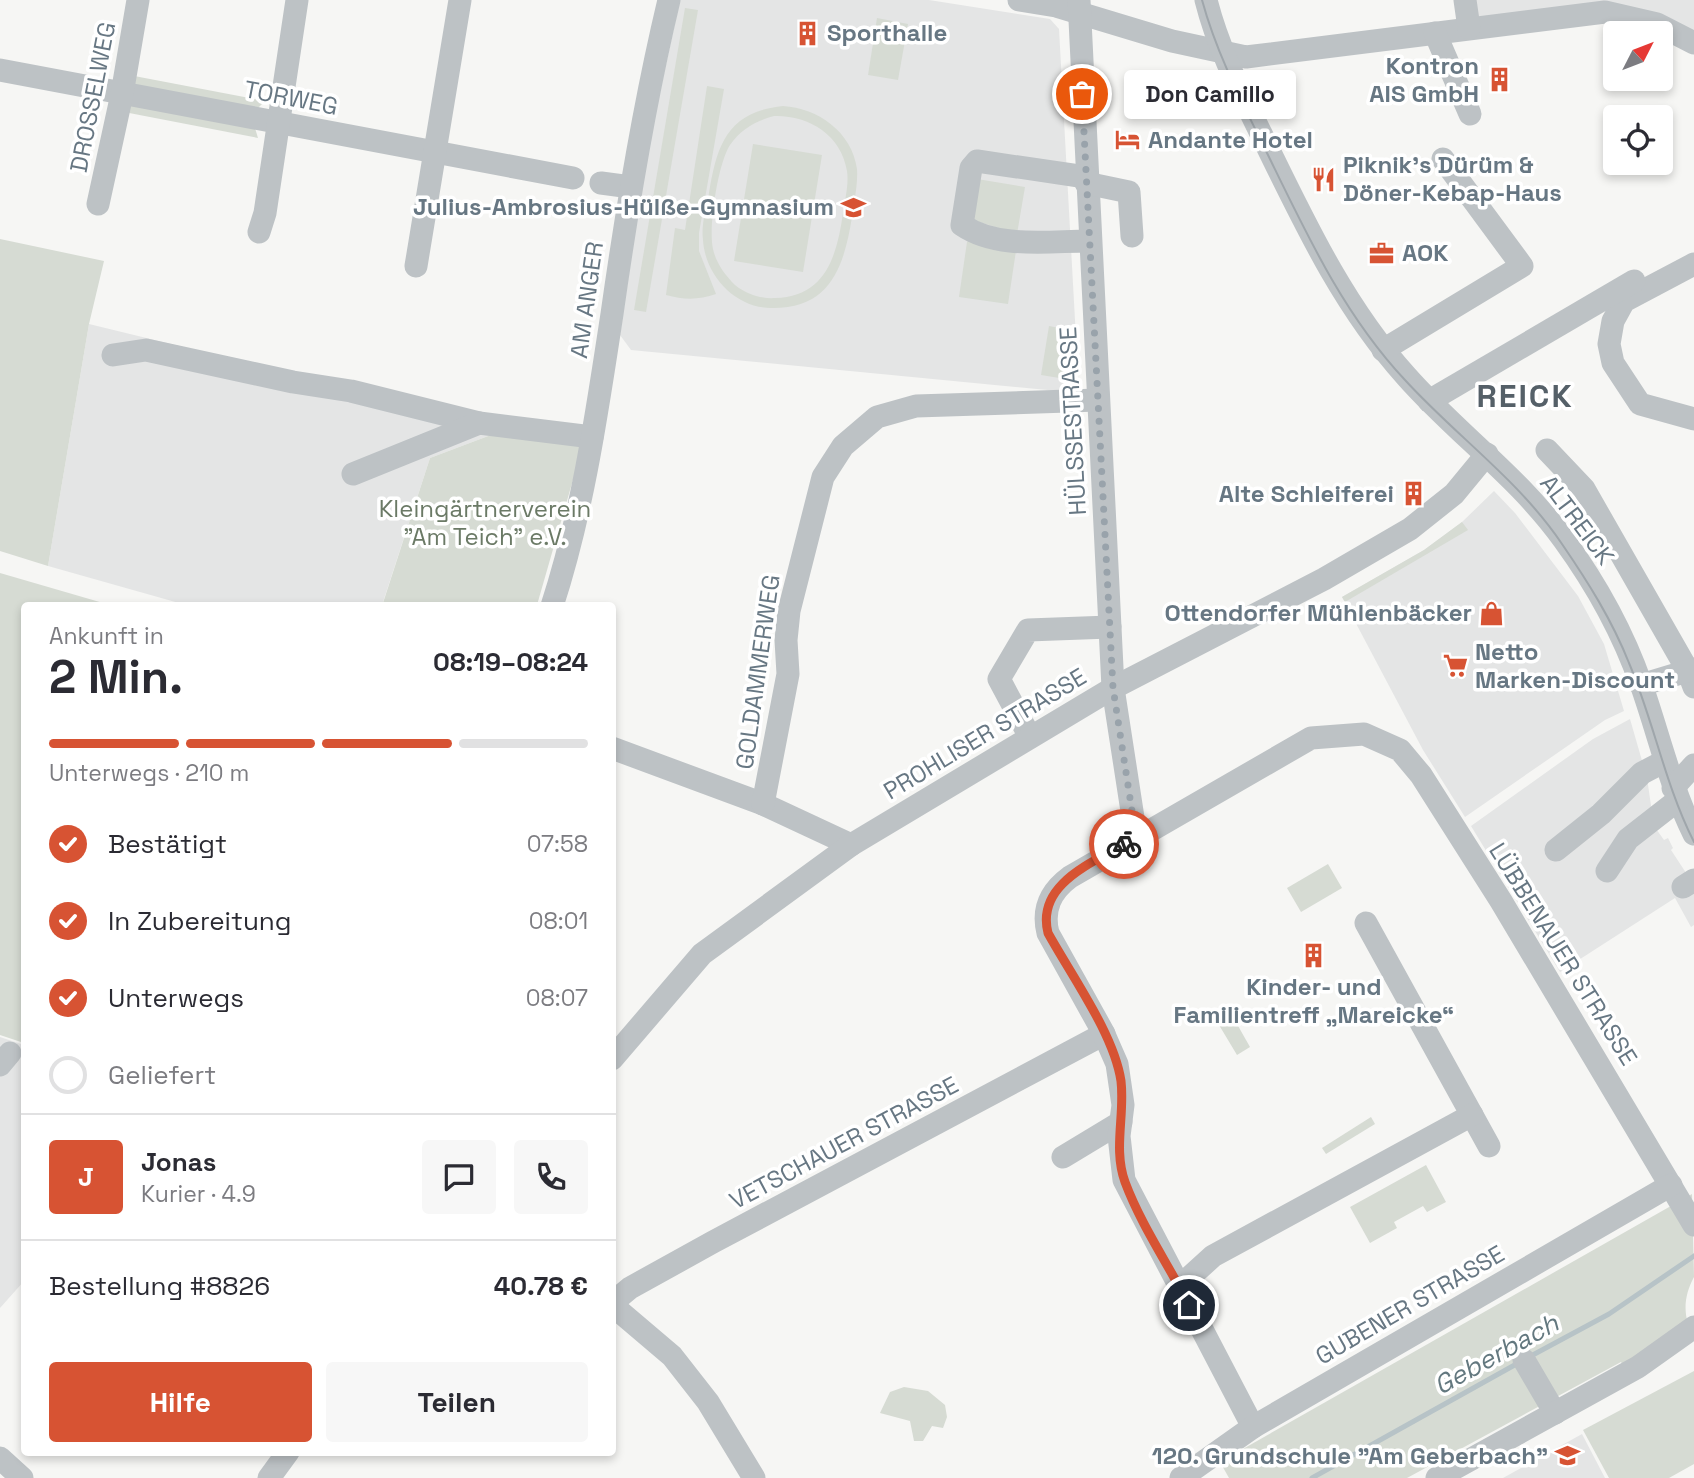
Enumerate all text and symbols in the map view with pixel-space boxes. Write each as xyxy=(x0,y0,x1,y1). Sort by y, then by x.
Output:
place label: Sporthalle xyxy=(827,17,947,48)
street label: DROSSELWEG xyxy=(63,19,122,175)
building icon: Sporthalle xyxy=(793,19,821,47)
north arrow xyxy=(1603,21,1673,91)
map controls xyxy=(1603,21,1673,175)
place label: Kontron AIS GmbH xyxy=(1369,50,1479,109)
pin xyxy=(1052,64,1112,124)
building icon: Kontron AIS GmbH xyxy=(1485,66,1513,94)
callout: Don Camillo xyxy=(1124,70,1296,119)
street label: TORWEG xyxy=(242,73,341,122)
icon: bag xyxy=(1063,75,1101,113)
text: Don Camillo xyxy=(1145,79,1275,109)
button: locate xyxy=(1603,105,1673,175)
place label: Andante Hotel xyxy=(1148,124,1313,155)
hotel icon: Andante Hotel xyxy=(1114,126,1142,154)
place label: Piknik's Dürüm & Döner-Kebap-Haus xyxy=(1343,149,1562,208)
restaurant icon: Piknik's Dürüm & Döner-Kebap-Haus xyxy=(1309,165,1337,193)
place label: Julius-Ambrosius-Hülße-Gymnasium xyxy=(413,191,834,222)
school or university icon: Julius-Ambrosius-Hülße-Gymnasium xyxy=(840,193,868,221)
place label: AOK xyxy=(1402,237,1448,268)
office icon: AOK xyxy=(1368,239,1396,267)
street label: AM ANGER xyxy=(563,240,610,360)
street label: HÜLSSESTRASSE xyxy=(1052,326,1093,516)
district label: REICK xyxy=(1476,376,1574,416)
street label: ALTREICK xyxy=(1533,469,1622,571)
place label: Alte Schleiferei xyxy=(1219,478,1394,509)
building icon: Alte Schleiferei xyxy=(1400,480,1428,508)
park label: Kleingärtnerverein "Am Teich" e.V. xyxy=(379,493,591,552)
street label: GOLDAMMERWEG xyxy=(728,573,787,771)
place label: Ottendorfer Mühlenbäcker xyxy=(1164,597,1472,628)
shop icon: Ottendorfer Mühlenbäcker xyxy=(1478,599,1506,627)
text: Ankunft in xyxy=(49,621,164,651)
place label: Netto Marken-Discount xyxy=(1475,636,1675,695)
text: 08:19–08:24 xyxy=(433,645,588,679)
text: 2 Min. xyxy=(49,648,183,706)
supermarket icon: Netto Marken-Discount xyxy=(1441,652,1469,680)
street label: PROHLISER STRASSE xyxy=(878,661,1092,806)
text: Unterwegs · 210 m xyxy=(49,758,249,788)
courier xyxy=(1089,809,1159,879)
icon: check xyxy=(49,825,87,863)
icon: bike xyxy=(1105,825,1143,863)
text: Bestätigt xyxy=(108,827,227,861)
text: 07:58 xyxy=(527,829,588,859)
street label: LÜBBENAUER STRASSE xyxy=(1482,837,1645,1071)
icon: check xyxy=(49,902,87,940)
text: In Zubereitung xyxy=(108,904,292,938)
text: 08:01 xyxy=(529,906,588,936)
building icon: Kinder- und Familientreff „Mareicke“ xyxy=(1300,942,1328,970)
place label: Kinder- und Familientreff „Mareicke“ xyxy=(1174,971,1454,1030)
icon: check xyxy=(49,979,87,1017)
text: Unterwegs xyxy=(108,981,244,1015)
text: 08:07 xyxy=(526,983,588,1013)
text: Geliefert xyxy=(108,1058,216,1092)
street label: VETSCHAUER STRASSE xyxy=(724,1069,964,1216)
button: chat xyxy=(422,1140,496,1214)
button: phone xyxy=(514,1140,588,1214)
text: Jonas xyxy=(141,1145,216,1179)
text: J xyxy=(78,1160,94,1194)
text: Kurier · 4.9 xyxy=(141,1179,256,1209)
street label: GUBENER STRASSE xyxy=(1310,1238,1510,1371)
text: Bestellung #8826 xyxy=(49,1269,270,1303)
text: 40.78 € xyxy=(494,1269,588,1303)
pin xyxy=(1159,1275,1219,1335)
icon: home xyxy=(1170,1286,1208,1324)
water label: Geberbach xyxy=(1428,1305,1565,1402)
button: Hilfe xyxy=(49,1362,312,1442)
button: Teilen xyxy=(326,1362,588,1442)
place label: 120. Grundschule "Am Geberbach" xyxy=(1152,1440,1548,1471)
school or university icon: 120. Grundschule "Am Geberbach" xyxy=(1554,1442,1582,1470)

